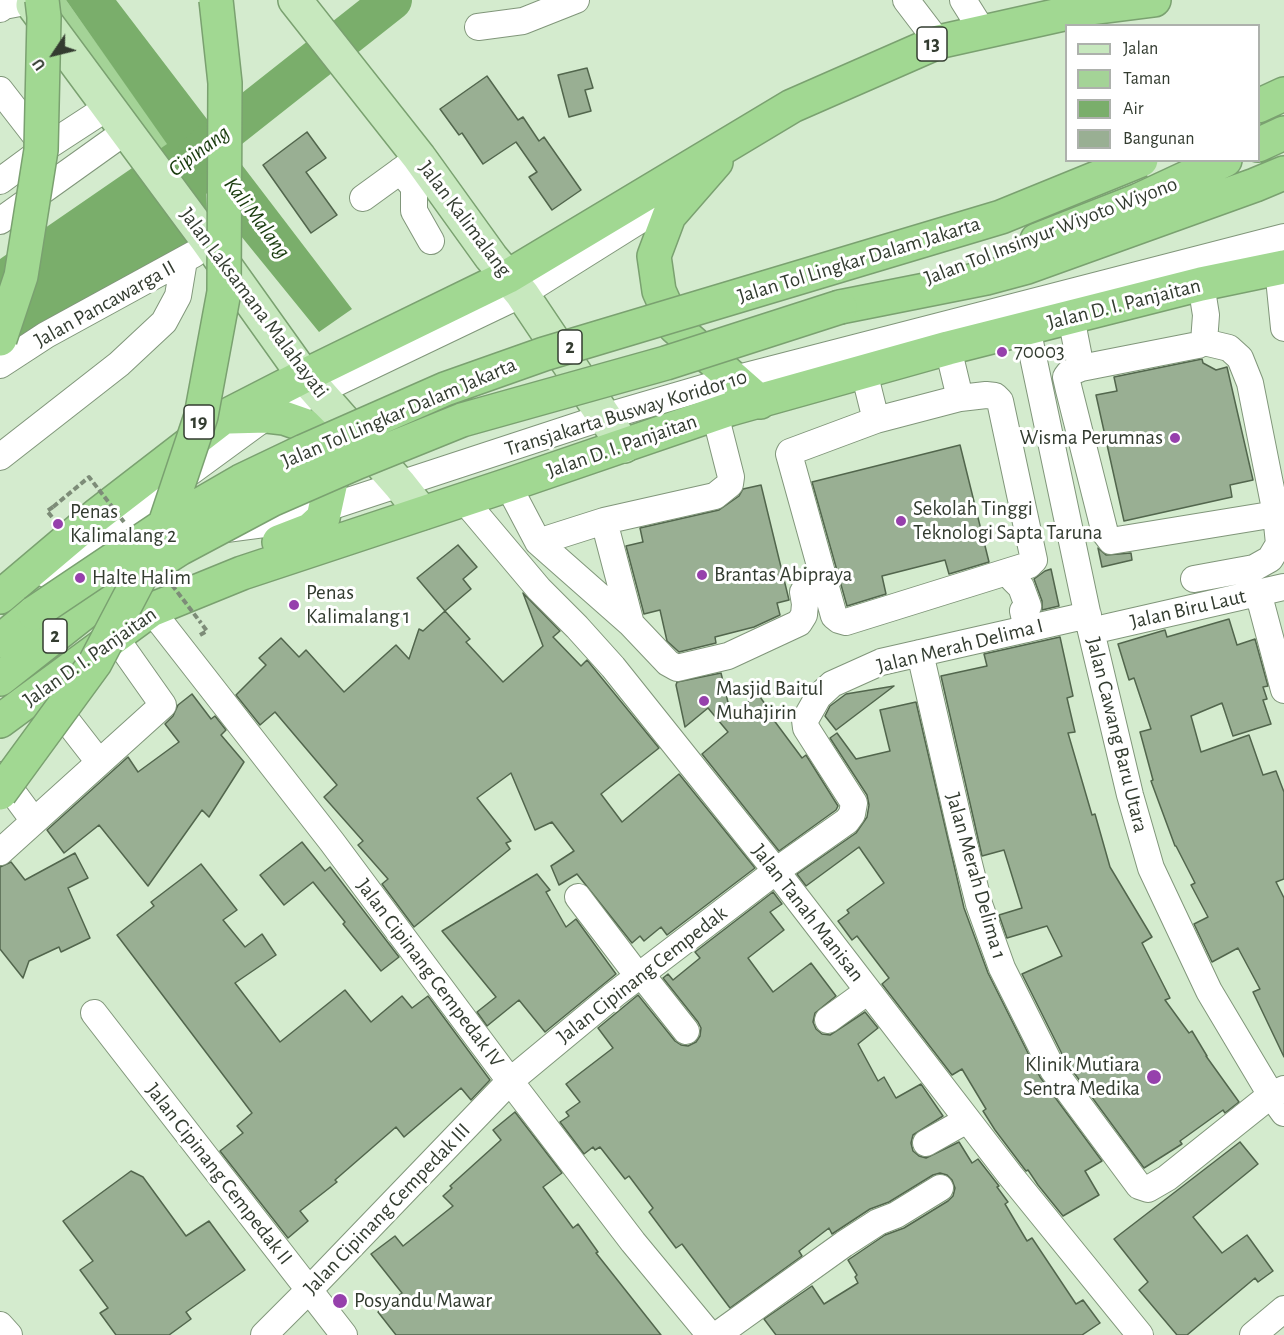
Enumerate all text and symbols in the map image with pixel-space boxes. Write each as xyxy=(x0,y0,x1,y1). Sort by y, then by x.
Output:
north arrow xyxy=(24,24,84,84)
legend xyxy=(1065,24,1260,162)
road number: 13 xyxy=(917,27,947,61)
text: Jalan xyxy=(1123,40,1158,58)
text: U xyxy=(30,56,49,73)
text: Taman xyxy=(1123,70,1171,88)
text: Air xyxy=(1123,100,1144,118)
water label: Cipinang xyxy=(163,119,235,183)
text: Bangunan xyxy=(1123,130,1195,148)
street label: Jalan Kalimalang xyxy=(413,156,517,282)
street label: Jalan Tol Insinyur Wiyoto Wiyono xyxy=(921,171,1181,291)
water label: Kali Malang xyxy=(218,172,296,264)
street label: Jalan Laksamana Malahayati xyxy=(174,203,334,403)
street label: Jalan Tol Lingkar Dalam Jakarta xyxy=(735,211,983,309)
street label: Jalan Pancawarga II xyxy=(30,255,180,353)
street label: Jalan D. I. Panjaitan xyxy=(1045,273,1203,335)
road number: 2 xyxy=(558,330,582,364)
place label: 70003 xyxy=(1014,339,1065,365)
marker: 70003 xyxy=(995,345,1009,359)
street label: Jalan Tol Lingkar Dalam Jakarta xyxy=(278,352,520,474)
street label: Transjakarta Busway Koridor 10 xyxy=(502,364,750,462)
road number: 19 xyxy=(184,405,214,439)
street label: Jalan D. I. Panjaitan xyxy=(544,409,700,483)
place label: Wisma Perumnas xyxy=(1020,425,1163,451)
marker: Wisma Perumnas xyxy=(1168,431,1182,445)
place label: Sekolah Tinggi Teknologi Sapta Taruna xyxy=(913,496,1103,546)
place label: Penas Kalimalang 2 xyxy=(70,499,177,549)
marker: Sekolah Tinggi Teknologi Sapta Taruna xyxy=(894,514,908,528)
marker: Penas Kalimalang 2 xyxy=(51,517,65,531)
place label: Brantas Abipraya xyxy=(714,562,852,588)
place label: Halte Halim xyxy=(92,565,191,591)
marker: Brantas Abipraya xyxy=(695,568,709,582)
marker: Halte Halim xyxy=(73,571,87,585)
place label: Penas Kalimalang 1 xyxy=(306,580,410,630)
street label: Jalan Biru Laut xyxy=(1128,583,1248,635)
marker: Penas Kalimalang 1 xyxy=(287,598,301,612)
street label: Jalan D. I. Panjaitan xyxy=(18,602,162,712)
street label: Jalan Merah Delima I xyxy=(874,613,1046,679)
road number: 2 xyxy=(43,619,67,653)
street label: Jalan Cawang Baru Utara xyxy=(1081,635,1153,835)
place label: Masjid Baitul Muhajirin xyxy=(716,676,823,726)
marker: Masjid Baitul Muhajirin xyxy=(697,694,711,708)
street label: Jalan Merah Delima 1 xyxy=(940,790,1012,962)
street label: Jalan Tanah Manisan xyxy=(746,839,870,987)
street label: Jalan Cipinang Cempedak IV xyxy=(351,874,509,1072)
street label: Jalan Cipinang Cempedak xyxy=(552,901,732,1049)
place label: Klinik Mutiara Sentra Medika xyxy=(1023,1052,1140,1102)
marker: Klinik Mutiara Sentra Medika xyxy=(1145,1068,1163,1086)
street label: Jalan Cipinang Cempedak II xyxy=(140,1078,298,1270)
street label: Jalan Cipinang Cempedak III xyxy=(298,1118,476,1300)
place label: Posyandu Mawar xyxy=(354,1288,492,1314)
marker: Posyandu Mawar xyxy=(331,1292,349,1310)

